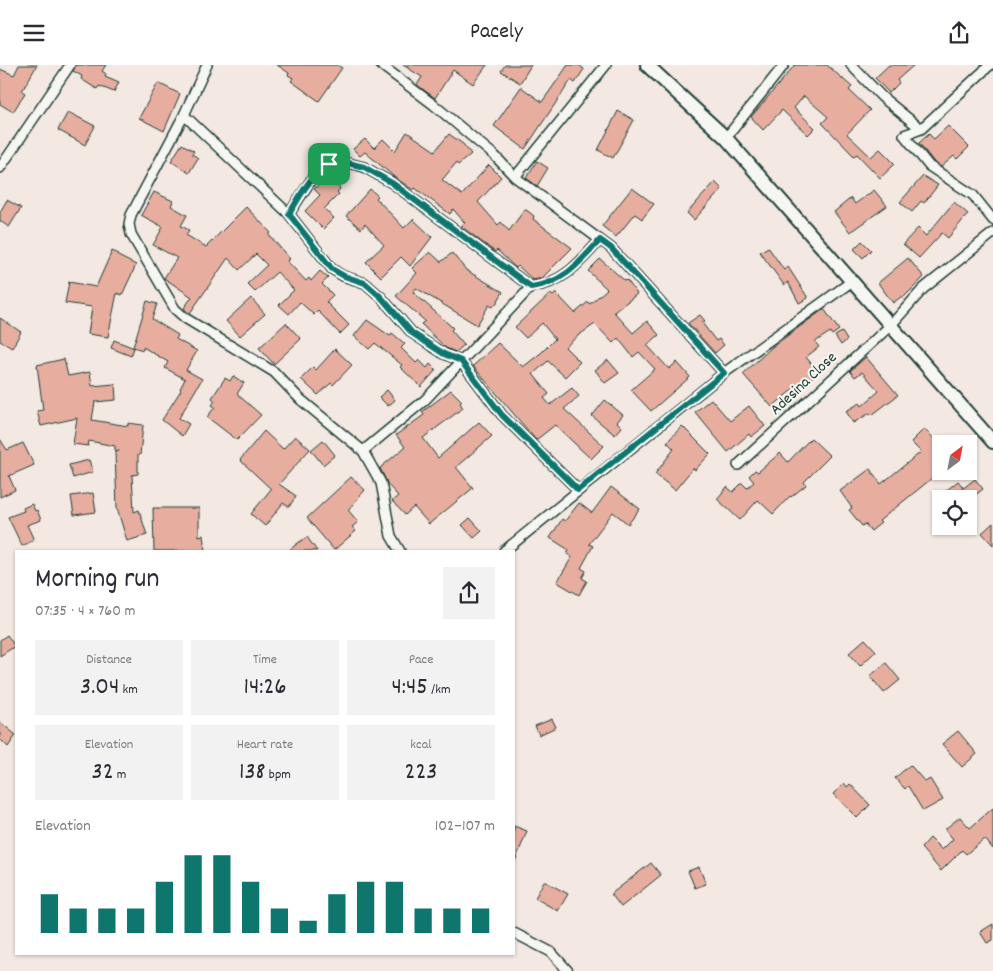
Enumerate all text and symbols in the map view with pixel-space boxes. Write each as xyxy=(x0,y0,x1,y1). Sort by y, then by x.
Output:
text: Pacely xyxy=(470,17,523,48)
icon: menu xyxy=(20,19,48,47)
icon: share xyxy=(945,19,973,47)
pin xyxy=(308,143,350,185)
icon: arrive xyxy=(315,150,343,178)
street label: Adesina Close xyxy=(765,347,843,421)
north arrow xyxy=(932,435,978,480)
map controls xyxy=(932,435,977,535)
button: locate xyxy=(932,490,977,535)
text: Morning run xyxy=(35,561,159,601)
button: share xyxy=(443,567,495,619)
text: 07:35 · 4 × 760 m xyxy=(35,600,136,623)
text: Distance xyxy=(86,650,132,670)
text: Time xyxy=(253,650,277,670)
text: Pace xyxy=(409,650,433,670)
text: 3.04 xyxy=(80,670,119,706)
text: 14:26 xyxy=(243,670,287,706)
text: 4:45 xyxy=(391,670,428,706)
text: km xyxy=(119,680,138,700)
text: /km xyxy=(428,680,451,700)
text: Elevation xyxy=(85,735,133,755)
text: Heart rate xyxy=(237,735,293,755)
text: kcal xyxy=(410,735,432,755)
text: 32 xyxy=(92,755,114,791)
text: 138 xyxy=(239,755,266,791)
text: 223 xyxy=(405,755,437,791)
text: m xyxy=(114,765,126,785)
text: bpm xyxy=(266,765,291,785)
text: Elevation xyxy=(35,815,91,838)
text: 102–107 m xyxy=(435,815,495,838)

